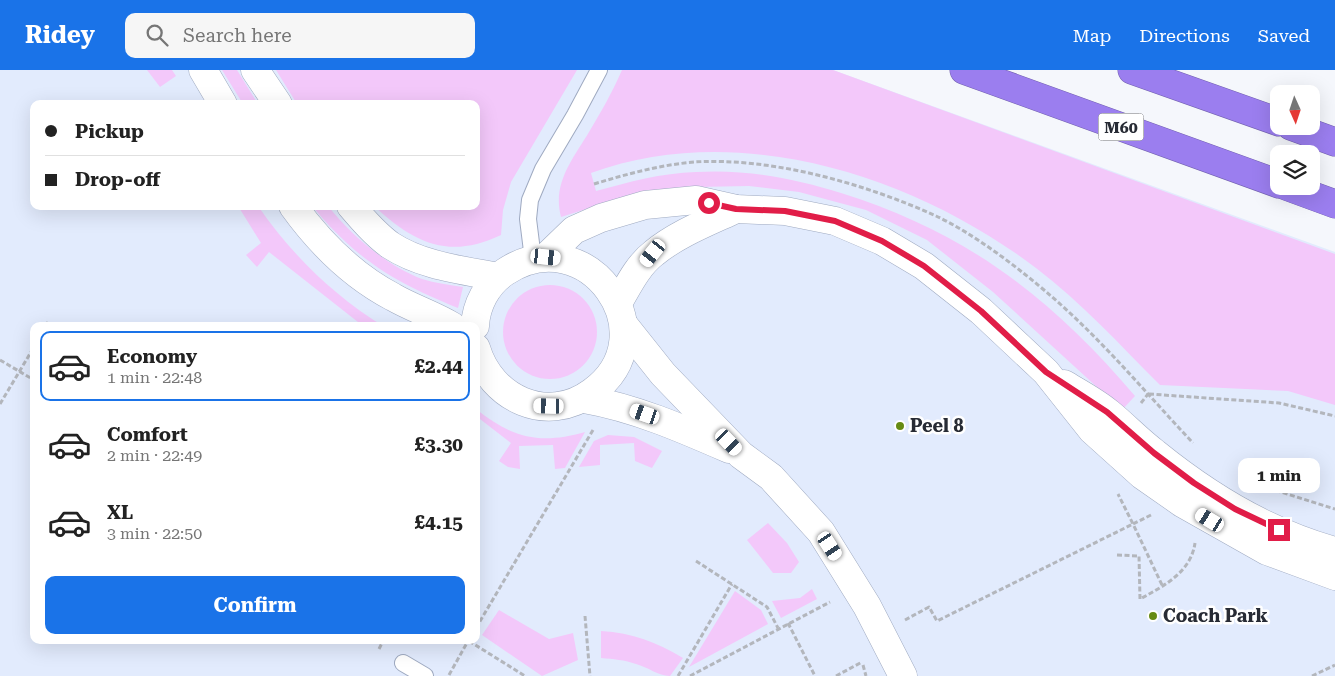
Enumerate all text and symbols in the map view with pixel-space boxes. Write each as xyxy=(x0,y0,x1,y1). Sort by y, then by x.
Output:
search box xyxy=(125,13,475,58)
text: Ridey xyxy=(25,21,95,49)
icon: search xyxy=(143,21,171,49)
text: Search here xyxy=(183,24,292,47)
text: Map xyxy=(1073,25,1111,46)
text: Directions xyxy=(1139,25,1230,46)
text: Saved xyxy=(1258,25,1310,46)
north arrow xyxy=(1270,85,1320,135)
map controls xyxy=(1270,85,1320,195)
road number: M60 xyxy=(1098,114,1144,140)
text: Pickup xyxy=(75,120,144,143)
button: layers xyxy=(1270,145,1320,195)
text: Drop-off xyxy=(75,168,160,191)
route start xyxy=(698,192,720,214)
car xyxy=(637,237,668,269)
car xyxy=(530,248,561,266)
icon: car xyxy=(47,344,92,389)
text: Economy xyxy=(107,345,197,368)
text: £2.44 xyxy=(414,355,463,378)
text: 1 min · 22:48 xyxy=(107,368,202,387)
car xyxy=(533,398,564,414)
car xyxy=(628,402,661,426)
place label: Peel 8 xyxy=(910,415,964,436)
marker: Peel 8 xyxy=(894,420,906,432)
icon: car xyxy=(47,422,92,467)
text: Comfort xyxy=(107,423,188,446)
car xyxy=(713,426,744,458)
text: £3.30 xyxy=(414,433,463,456)
text: 2 min · 22:49 xyxy=(107,446,202,465)
callout: 1 min xyxy=(1238,458,1320,492)
text: 1 min xyxy=(1257,466,1301,485)
icon: car xyxy=(47,500,92,545)
text: XL xyxy=(107,501,133,524)
car xyxy=(1193,506,1226,534)
text: £4.15 xyxy=(414,511,463,534)
route end xyxy=(1268,519,1290,541)
text: 3 min · 22:50 xyxy=(107,524,202,543)
car xyxy=(815,529,844,563)
button: Confirm xyxy=(45,576,465,634)
place label: Coach Park xyxy=(1163,605,1269,626)
marker: Coach Park xyxy=(1147,610,1159,622)

